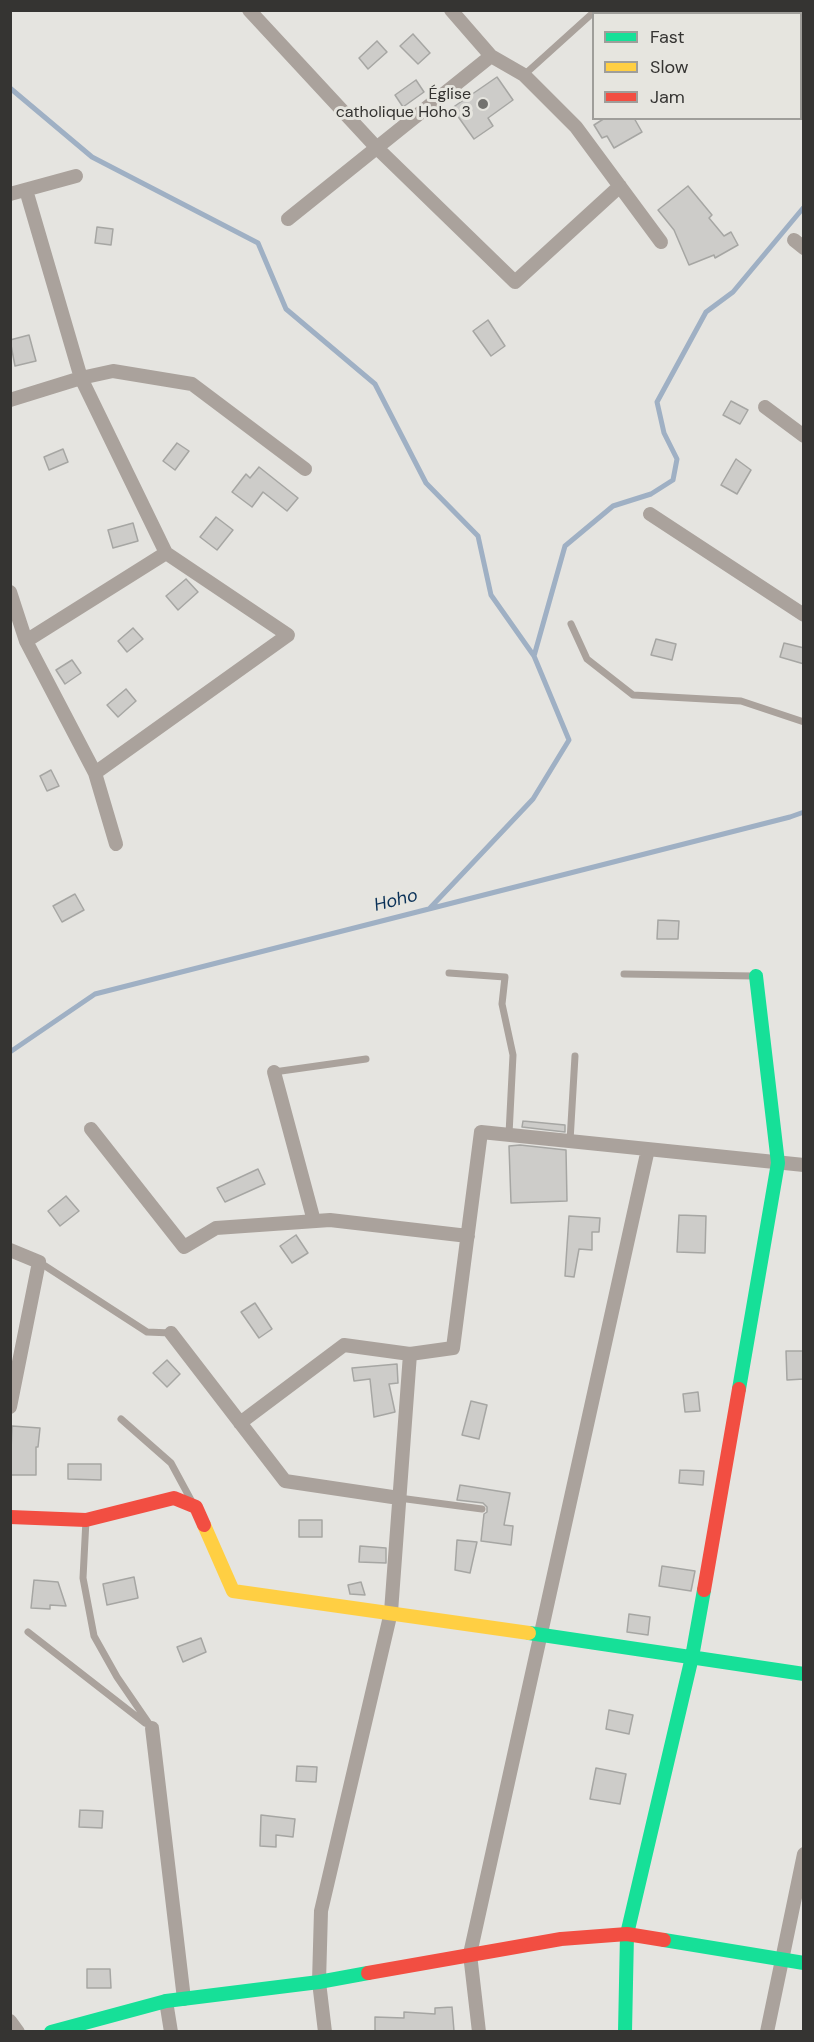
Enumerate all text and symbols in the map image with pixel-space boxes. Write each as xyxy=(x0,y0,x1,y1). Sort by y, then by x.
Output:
legend xyxy=(592,12,802,120)
text: Fast xyxy=(650,25,685,49)
text: Slow xyxy=(650,55,689,79)
place label: Église catholique Hoho 3 xyxy=(336,85,471,123)
text: Jam xyxy=(650,85,685,109)
marker: Église catholique Hoho 3 xyxy=(476,97,490,111)
water label: Hoho xyxy=(372,885,420,917)

